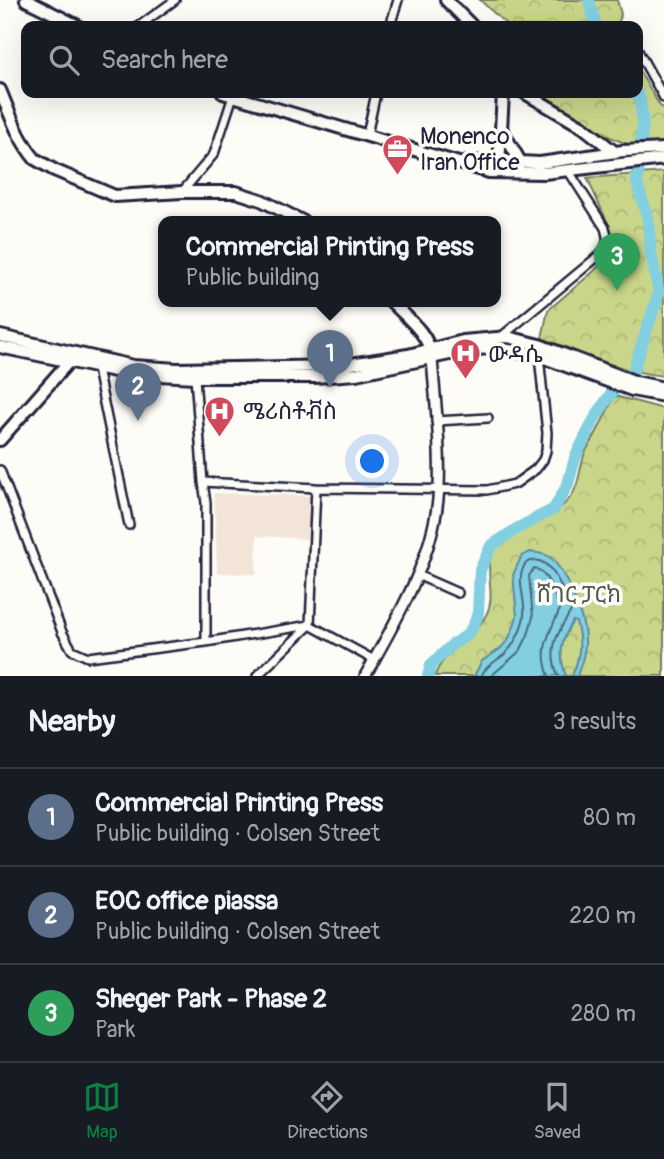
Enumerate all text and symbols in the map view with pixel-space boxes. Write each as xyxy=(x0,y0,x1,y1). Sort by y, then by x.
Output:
search box xyxy=(21,21,643,98)
icon: search xyxy=(45,41,83,79)
text: Search here xyxy=(101,44,228,76)
place label: Monenco Iran Office xyxy=(420,122,520,177)
office icon: Monenco Iran Office xyxy=(380,132,414,176)
popup xyxy=(158,216,501,307)
text: Commercial Printing Press xyxy=(185,231,474,263)
pin: 3 xyxy=(594,233,640,291)
text: Public building xyxy=(185,263,319,292)
pin: 1 xyxy=(307,330,353,388)
hospital icon: ውዳሴ xyxy=(448,337,482,381)
place label: ውዳሴ xyxy=(488,340,543,369)
pin: 2 xyxy=(115,363,161,421)
hospital icon: ሜሪስቶቭስ xyxy=(203,394,237,438)
place label: ሜሪስቶቭስ xyxy=(243,397,337,426)
your location xyxy=(355,444,389,478)
park label: ሸገር ፓርክ xyxy=(537,580,621,609)
text: Nearby xyxy=(28,703,115,740)
text: 3 results xyxy=(553,707,636,736)
text: Commercial Printing Press xyxy=(95,787,383,819)
text: 1 xyxy=(47,803,56,832)
text: 80 m xyxy=(583,803,636,832)
text: Public building · Colsen Street xyxy=(95,819,380,848)
text: EOC office piassa xyxy=(95,885,278,917)
text: 2 xyxy=(45,901,57,930)
text: 220 m xyxy=(569,901,636,930)
text: Public building · Colsen Street xyxy=(95,917,380,946)
text: Sheger Park - Phase 2 xyxy=(95,983,327,1015)
text: 3 xyxy=(45,999,57,1028)
text: 280 m xyxy=(570,999,636,1028)
text: Park xyxy=(95,1015,135,1044)
tab: Map xyxy=(83,1078,121,1144)
tab: Directions xyxy=(287,1078,368,1144)
tab: Saved xyxy=(534,1078,581,1144)

